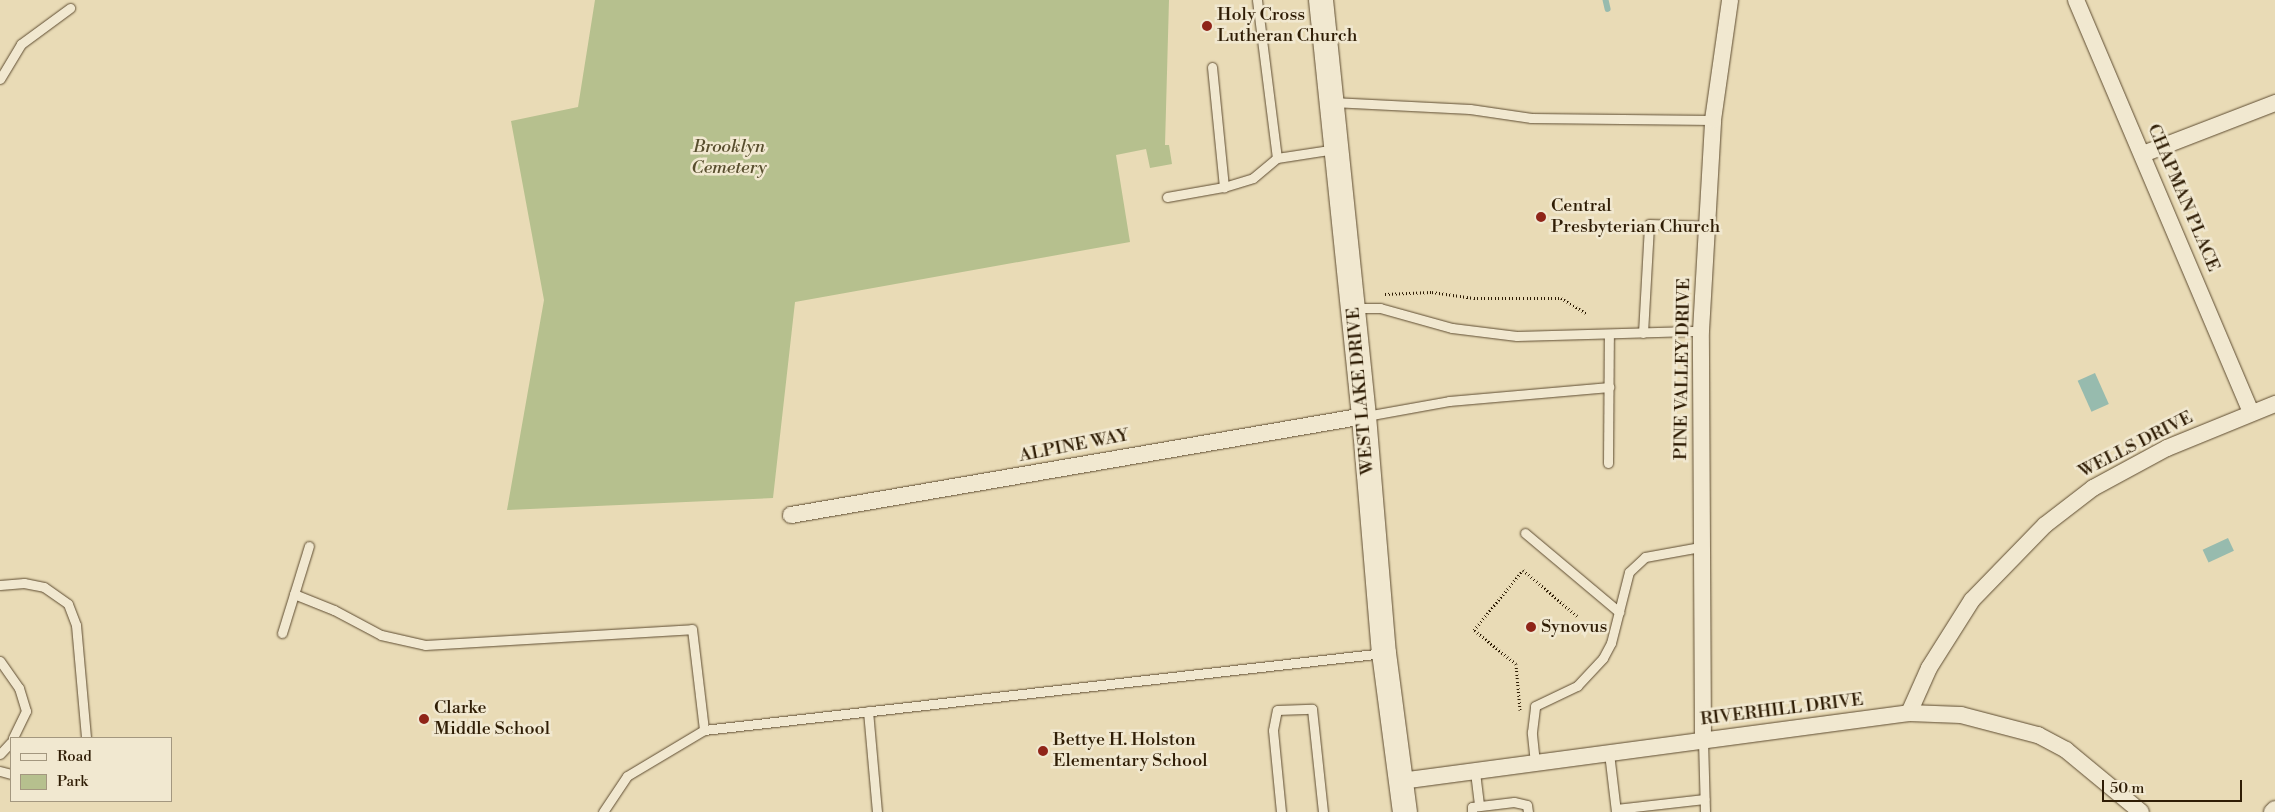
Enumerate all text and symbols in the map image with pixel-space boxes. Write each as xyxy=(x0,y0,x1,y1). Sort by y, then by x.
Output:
place label: Holy Cross Lutheran Church xyxy=(1217,5,1357,48)
marker: Holy Cross Lutheran Church xyxy=(1201,20,1213,32)
street label: CHAPMAN PLACE xyxy=(2142,121,2224,275)
park label: Brooklyn Cemetery xyxy=(691,137,767,180)
place label: Central Presbyterian Church xyxy=(1551,196,1720,238)
marker: Central Presbyterian Church xyxy=(1535,211,1547,223)
street label: PINE VALLEY DRIVE xyxy=(1671,278,1695,460)
street label: WEST LAKE DRIVE xyxy=(1343,306,1379,476)
street label: WELLS DRIVE xyxy=(2075,407,2197,483)
street label: ALPINE WAY xyxy=(1017,425,1131,467)
place label: Synovus xyxy=(1541,616,1607,638)
marker: Synovus xyxy=(1525,621,1537,633)
street label: RIVERHILL DRIVE xyxy=(1699,689,1865,731)
place label: Clarke Middle School xyxy=(434,698,550,741)
marker: Clarke Middle School xyxy=(418,713,430,725)
place label: Bettye H. Holston Elementary School xyxy=(1053,730,1208,772)
legend xyxy=(10,737,172,802)
marker: Bettye H. Holston Elementary School xyxy=(1037,745,1049,757)
text: Road xyxy=(57,747,92,766)
scale bar xyxy=(2105,770,2245,802)
text: Park xyxy=(57,772,88,791)
text: 50 m xyxy=(2110,779,2144,798)

